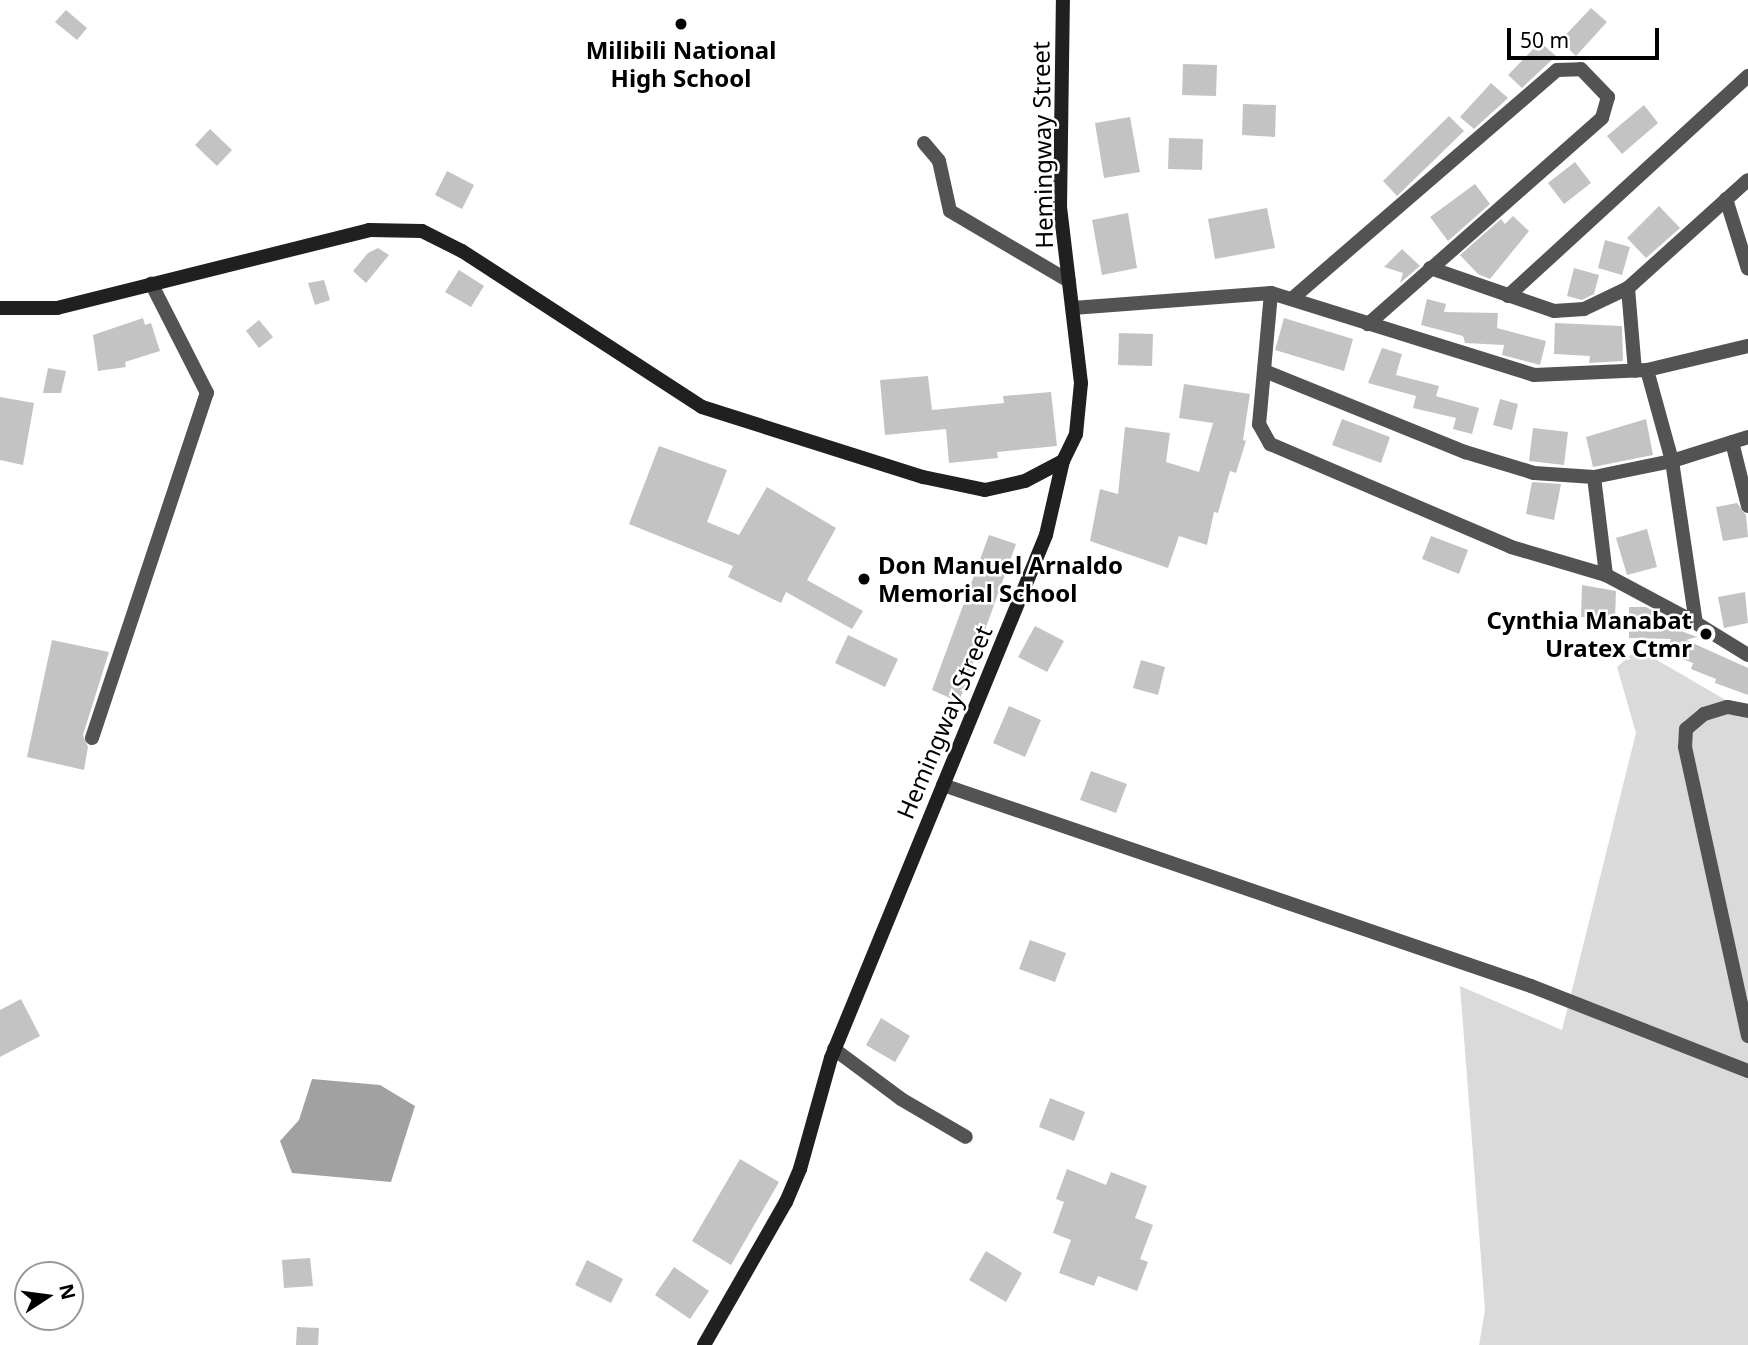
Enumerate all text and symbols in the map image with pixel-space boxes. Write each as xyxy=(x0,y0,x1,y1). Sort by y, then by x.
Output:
scale bar xyxy=(1510,14,1662,58)
marker: Milibili National High School xyxy=(673,16,689,32)
text: 50 m xyxy=(1520,26,1569,54)
place label: Milibili National High School xyxy=(586,36,776,92)
street label: Hemingway Street xyxy=(1026,41,1058,249)
place label: Don Manuel Arnaldo Memorial School xyxy=(878,551,1123,607)
marker: Don Manuel Arnaldo Memorial School xyxy=(856,571,872,587)
place label: Cynthia Manabat Uratex Ctmr xyxy=(1487,606,1692,662)
street label: Hemingway Street xyxy=(890,621,998,823)
marker: Cynthia Manabat Uratex Ctmr xyxy=(1698,626,1714,642)
north arrow xyxy=(14,1261,84,1331)
text: N xyxy=(53,1281,82,1302)

